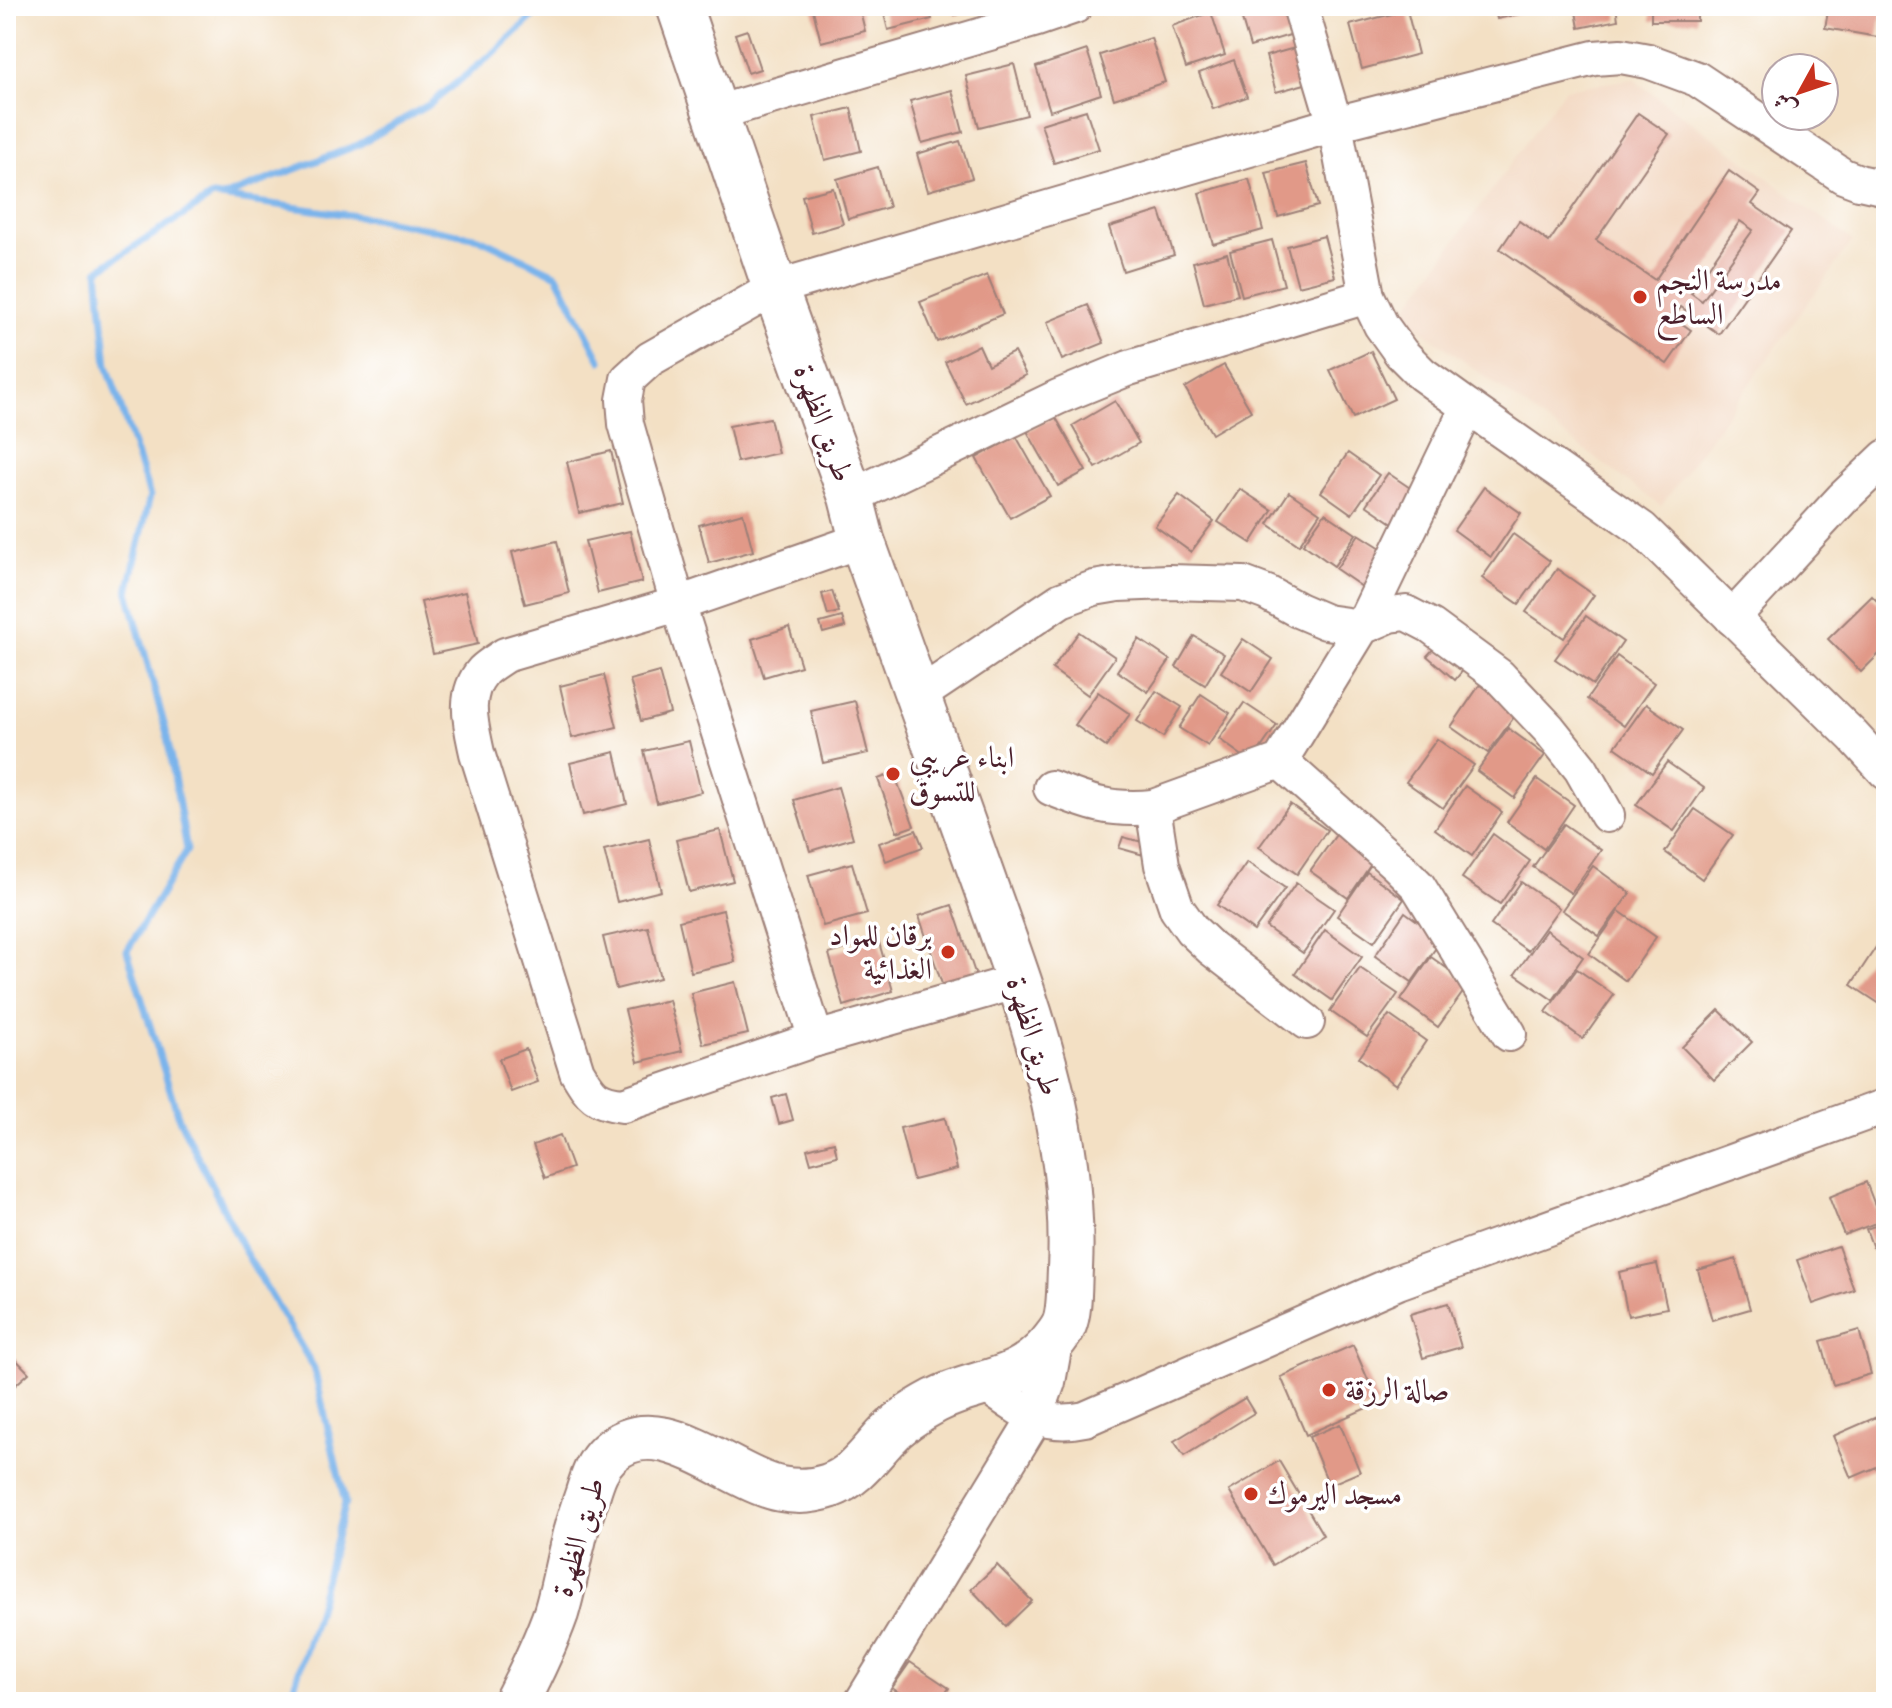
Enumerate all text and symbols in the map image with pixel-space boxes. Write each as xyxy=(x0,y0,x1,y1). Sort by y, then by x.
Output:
north arrow xyxy=(1760,52,1840,132)
text: ش xyxy=(1768,87,1802,121)
place label: مدرسة النجم الساطع xyxy=(1656,263,1782,341)
marker: مدرسة النجم الساطع xyxy=(1631,288,1649,306)
street label: طريق الظهرة xyxy=(785,360,861,487)
place label: ابناء عريبي للتسوق xyxy=(909,740,1014,810)
marker: ابناء عريبي للتسوق xyxy=(884,765,902,783)
place label: برقان للمواد الغذائية xyxy=(829,918,932,987)
marker: برقان للمواد الغذائية xyxy=(939,943,957,961)
street label: طريق الظهرة xyxy=(998,972,1068,1100)
place label: صالة الرزقة xyxy=(1345,1373,1450,1408)
marker: صالة الرزقة xyxy=(1320,1381,1338,1399)
street label: طريق الظهرة xyxy=(545,1473,613,1601)
place label: مسجد اليرموك xyxy=(1267,1477,1402,1513)
marker: مسجد اليرموك xyxy=(1242,1485,1260,1503)

